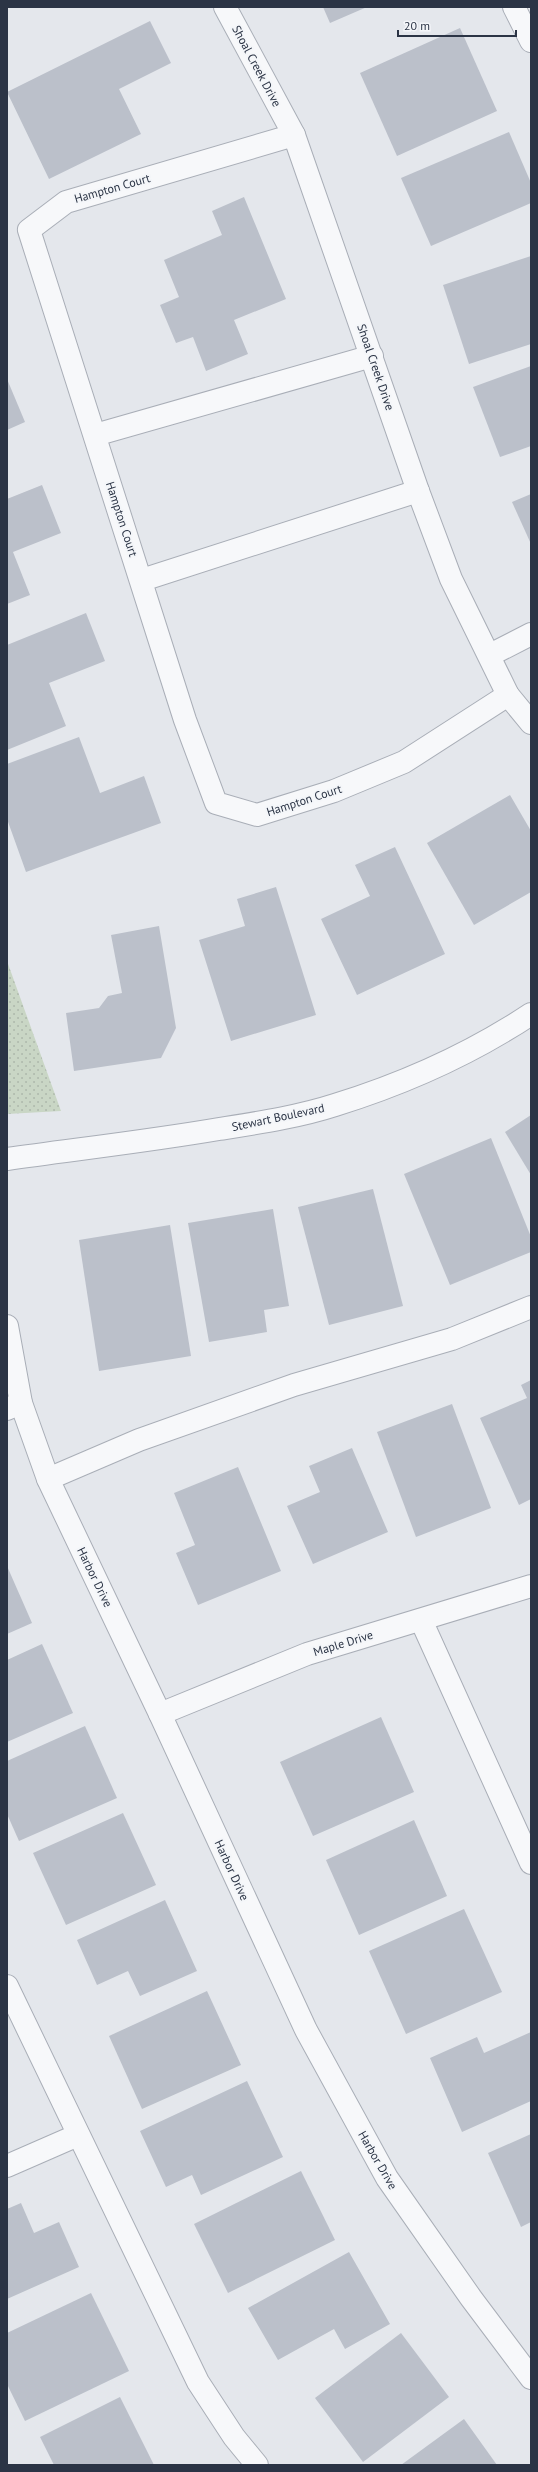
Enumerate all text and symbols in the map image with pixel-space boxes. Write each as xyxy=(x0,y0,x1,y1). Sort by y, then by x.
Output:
scale bar xyxy=(398,12,516,38)
text: 20 m xyxy=(404,18,430,33)
street label: Shoal Creek Drive xyxy=(229,23,285,109)
street label: Hampton Court xyxy=(72,170,152,206)
street label: Shoal Creek Drive xyxy=(354,322,398,412)
street label: Hampton Court xyxy=(103,479,141,559)
street label: Hampton Court xyxy=(264,781,344,819)
street label: Stewart Boulevard xyxy=(230,1100,326,1134)
street label: Harbor Drive xyxy=(74,1544,116,1610)
street label: Maple Drive xyxy=(311,1627,375,1659)
street label: Harbor Drive xyxy=(211,1837,253,1903)
street label: Harbor Drive xyxy=(355,2128,401,2192)

